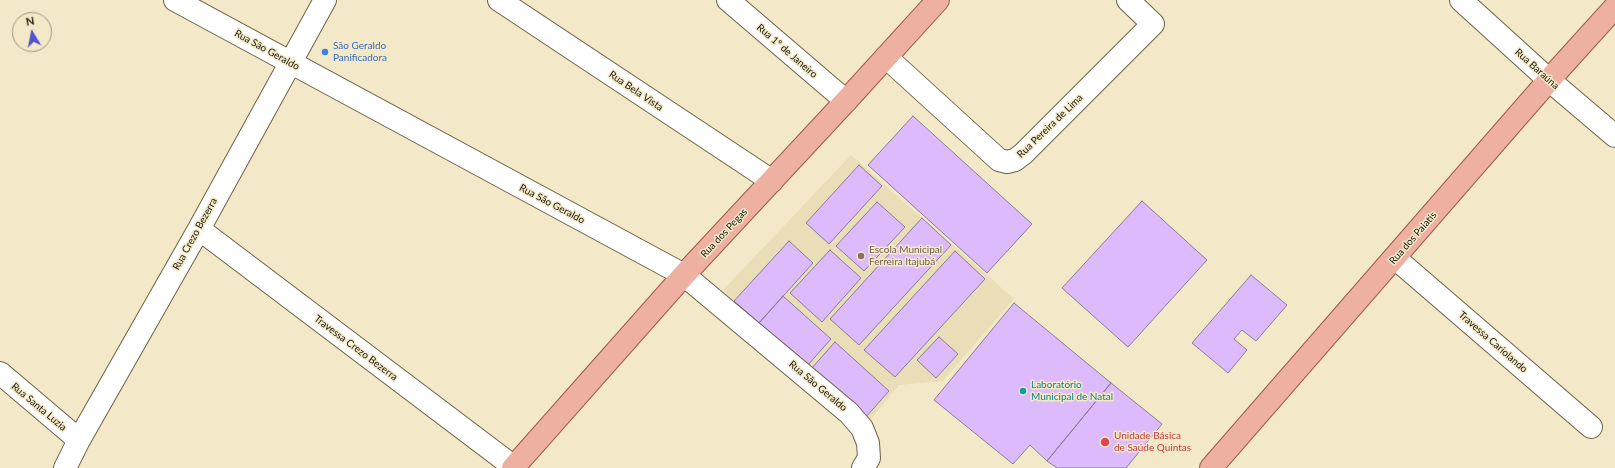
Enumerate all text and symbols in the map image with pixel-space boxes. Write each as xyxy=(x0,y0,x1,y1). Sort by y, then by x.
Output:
north arrow xyxy=(12,12,52,52)
text: N xyxy=(25,14,35,28)
street label: Rua 1º de Janeiro xyxy=(754,21,820,81)
street label: Rua São Geraldo xyxy=(232,27,302,73)
place label: São Geraldo Panificadora xyxy=(333,40,387,64)
street label: Rua Baraúna xyxy=(1512,46,1562,92)
marker: São Geraldo Panificadora xyxy=(320,47,330,57)
street label: Rua Bela Vista xyxy=(607,68,665,114)
street label: Rua Pereira de Lima xyxy=(1015,92,1085,160)
street label: Rua São Geraldo xyxy=(517,182,587,226)
street label: Rua Crezo Bezerra xyxy=(170,196,220,272)
street label: Rua dos Pegas xyxy=(698,206,750,260)
street label: Rua dos Paiatis xyxy=(1387,209,1439,267)
place label: Escola Municipal Ferreira Itajubá xyxy=(869,244,942,268)
marker: Escola Municipal Ferreira Itajubá xyxy=(856,251,866,261)
street label: Travessa Cariolando xyxy=(1456,309,1530,375)
street label: Travessa Crezo Bezerra xyxy=(312,313,400,383)
street label: Rua São Geraldo xyxy=(786,358,850,414)
place label: Laboratório Municipal de Natal xyxy=(1031,379,1113,402)
street label: Rua Santa Luzia xyxy=(9,380,69,434)
marker: Laboratório Municipal de Natal xyxy=(1018,386,1028,396)
place label: Unidade Básica de Saúde Quintas xyxy=(1114,430,1191,454)
marker: Unidade Básica de Saúde Quintas xyxy=(1099,436,1111,448)

